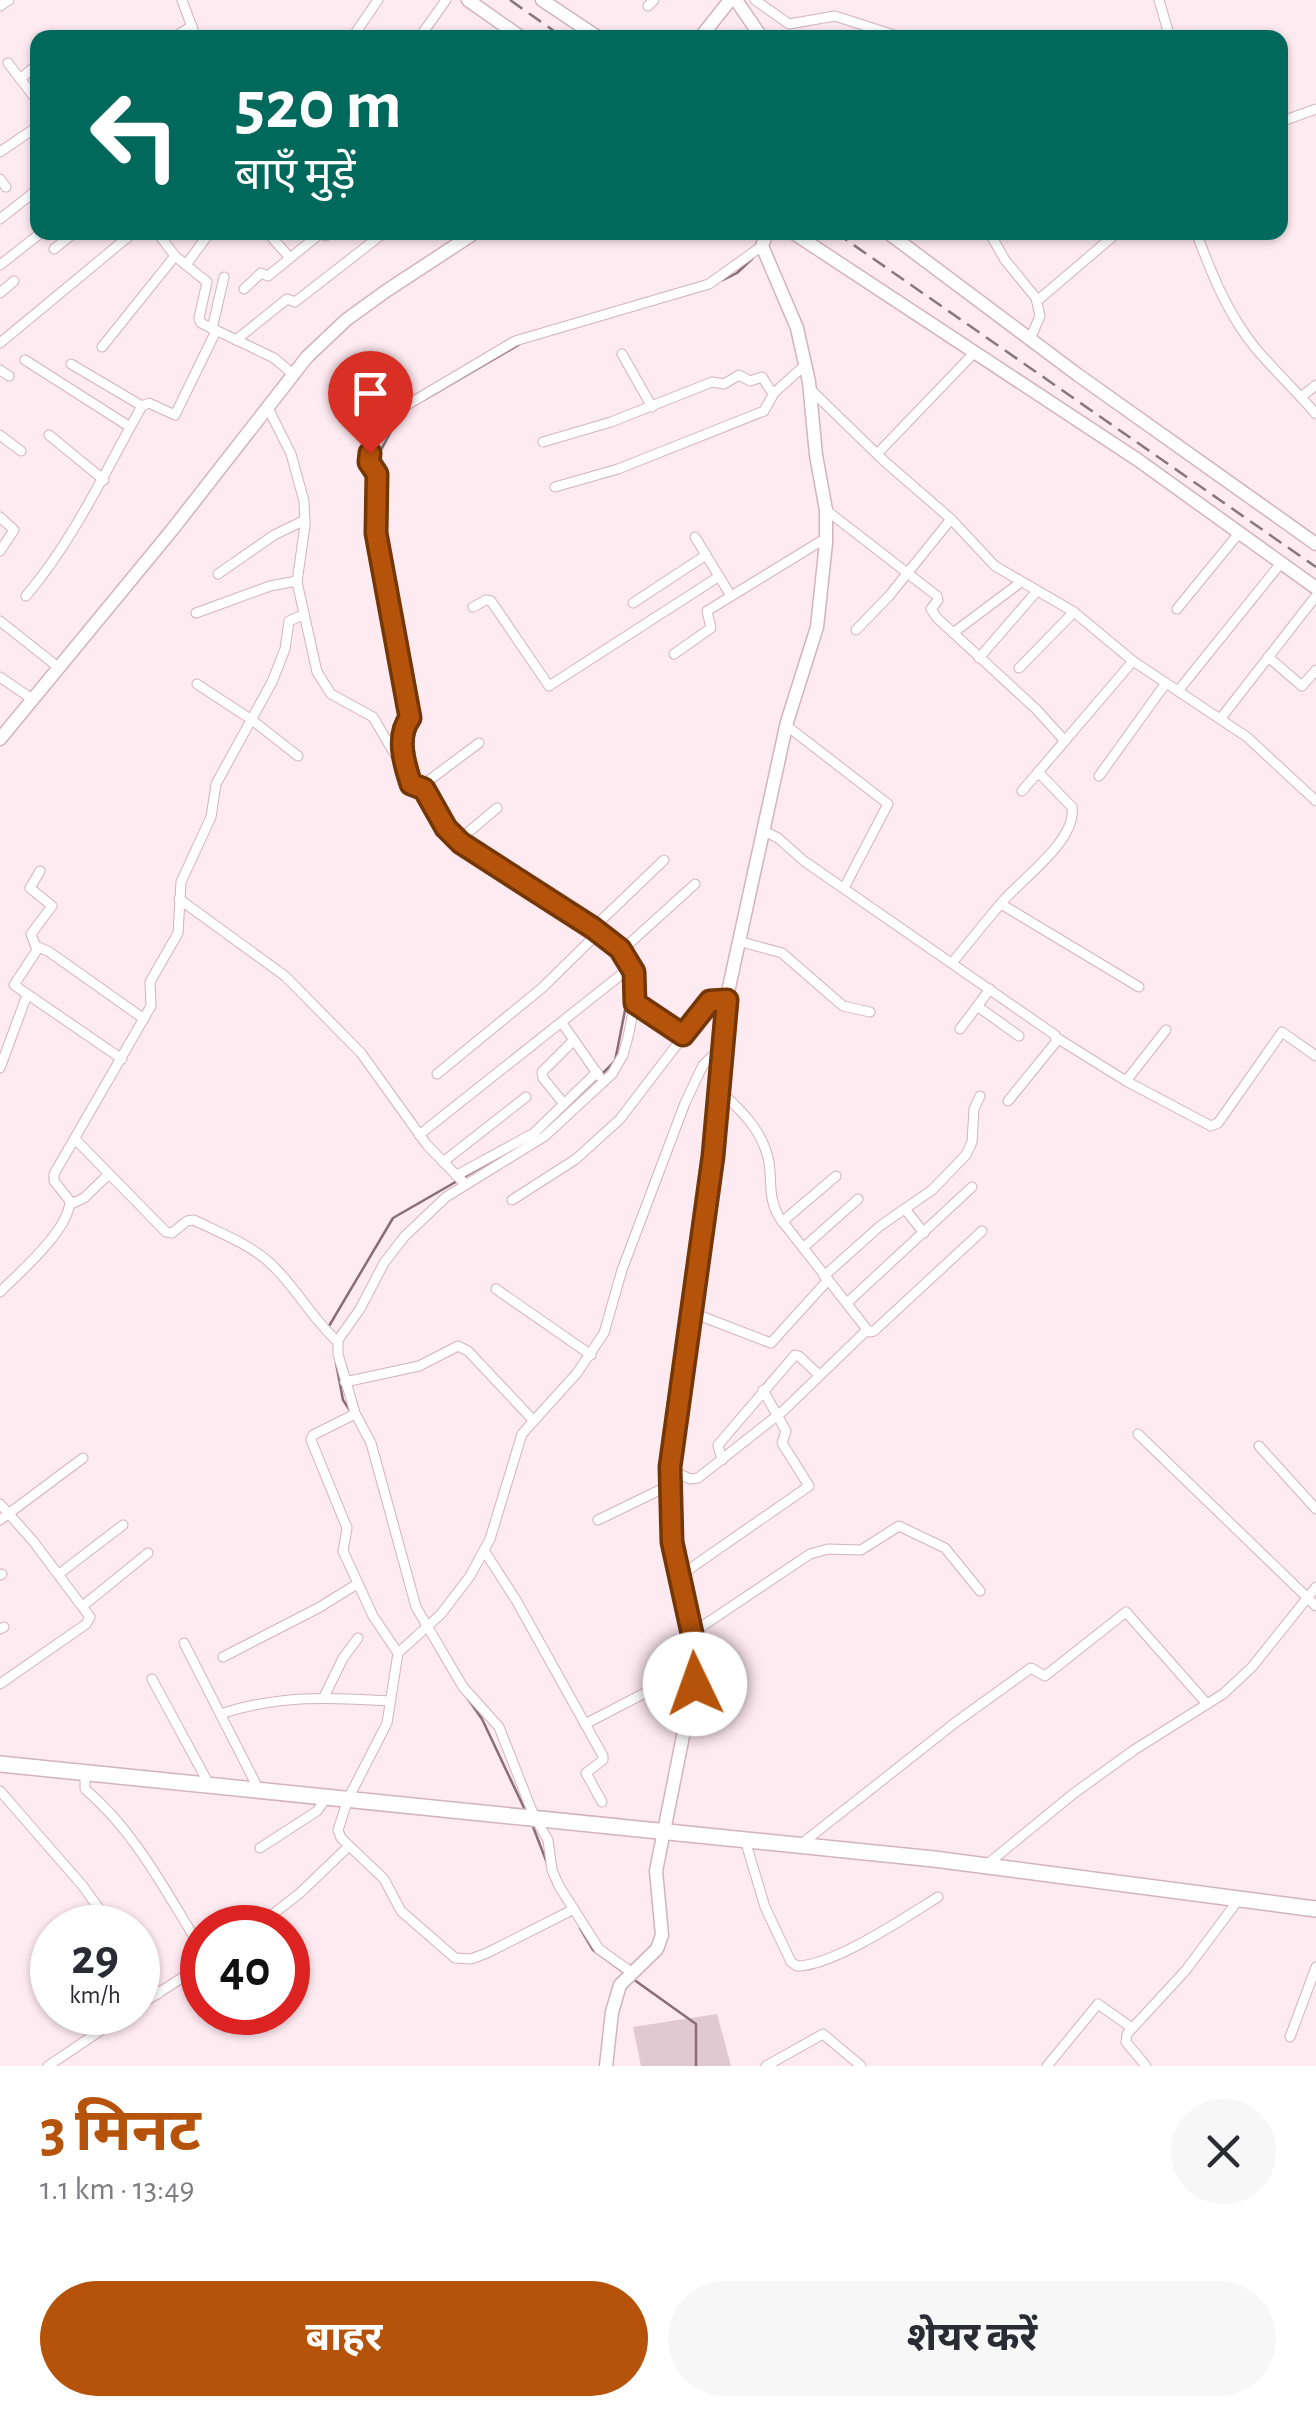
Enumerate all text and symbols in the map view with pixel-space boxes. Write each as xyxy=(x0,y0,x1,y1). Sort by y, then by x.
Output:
icon: left xyxy=(70,70,200,200)
text: 520 m xyxy=(235,71,402,141)
text: बाएँ मुड़ें xyxy=(235,153,356,198)
pin xyxy=(328,351,413,454)
icon: arrive xyxy=(343,366,398,421)
position arrow xyxy=(643,1632,747,1736)
speed limit sign: 40 xyxy=(180,1905,310,2035)
text: 29 xyxy=(71,1933,119,1983)
text: km/h xyxy=(69,1983,121,2008)
button: close xyxy=(1171,2099,1276,2204)
text: 3 मिनट xyxy=(40,2102,201,2162)
text: 1.1 km · 13:49 xyxy=(40,2173,195,2205)
button: बाहर xyxy=(40,2281,648,2396)
button: शेयर करें xyxy=(668,2281,1276,2396)

